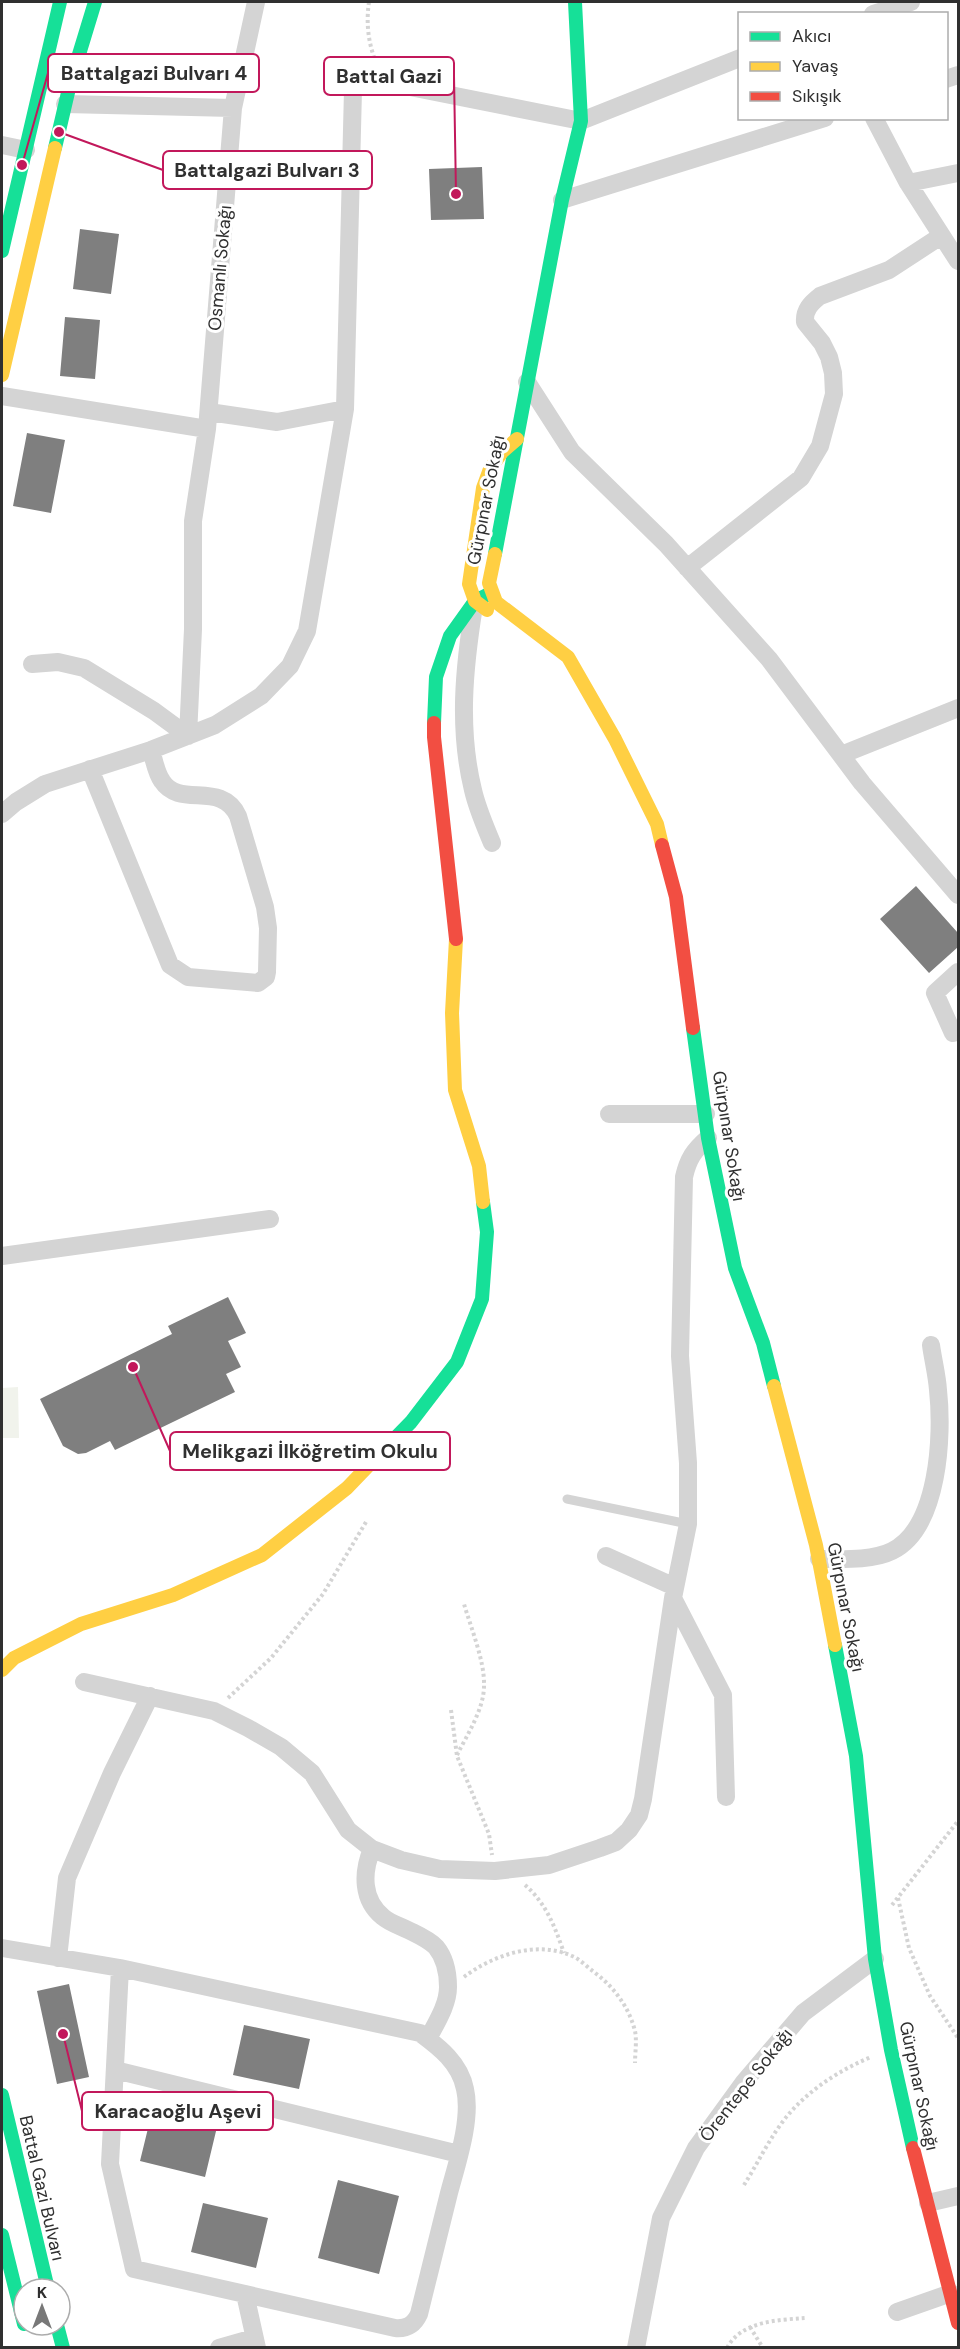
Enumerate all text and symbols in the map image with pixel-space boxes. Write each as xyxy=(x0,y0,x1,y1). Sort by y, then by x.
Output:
legend xyxy=(738,12,948,120)
text: Akıcı xyxy=(792,24,831,48)
callout: Battalgazi Bulvarı 4 xyxy=(48,54,259,92)
text: Yavaş xyxy=(792,54,838,78)
callout: Battal Gazi xyxy=(324,57,454,95)
text: Battalgazi Bulvarı 4 xyxy=(61,60,247,86)
text: Battal Gazi xyxy=(336,63,442,89)
text: Sıkışık xyxy=(792,84,842,108)
callout: Battalgazi Bulvarı 3 xyxy=(163,151,372,189)
text: Battalgazi Bulvarı 3 xyxy=(174,157,360,183)
street label: Osmanlı Sokağı xyxy=(203,204,237,332)
street label: Gürpınar Sokağı xyxy=(462,433,510,567)
street label: Gürpınar Sokağı xyxy=(707,1069,751,1203)
callout: Melikgazi İlköğretim Okulu xyxy=(170,1432,450,1470)
text: Melikgazi İlköğretim Okulu xyxy=(182,1438,438,1464)
street label: Gürpınar Sokağı xyxy=(822,1540,870,1674)
street label: Gürpınar Sokağı xyxy=(894,2019,944,2153)
street label: Örentepe Sokağı xyxy=(694,2023,798,2147)
callout: Karacaoğlu Aşevi xyxy=(82,2092,273,2130)
text: Karacaoğlu Aşevi xyxy=(95,2098,261,2124)
street label: Battal Gazi Bulvarı xyxy=(14,2113,70,2263)
north arrow xyxy=(12,2277,72,2337)
text: K xyxy=(37,2282,48,2303)

